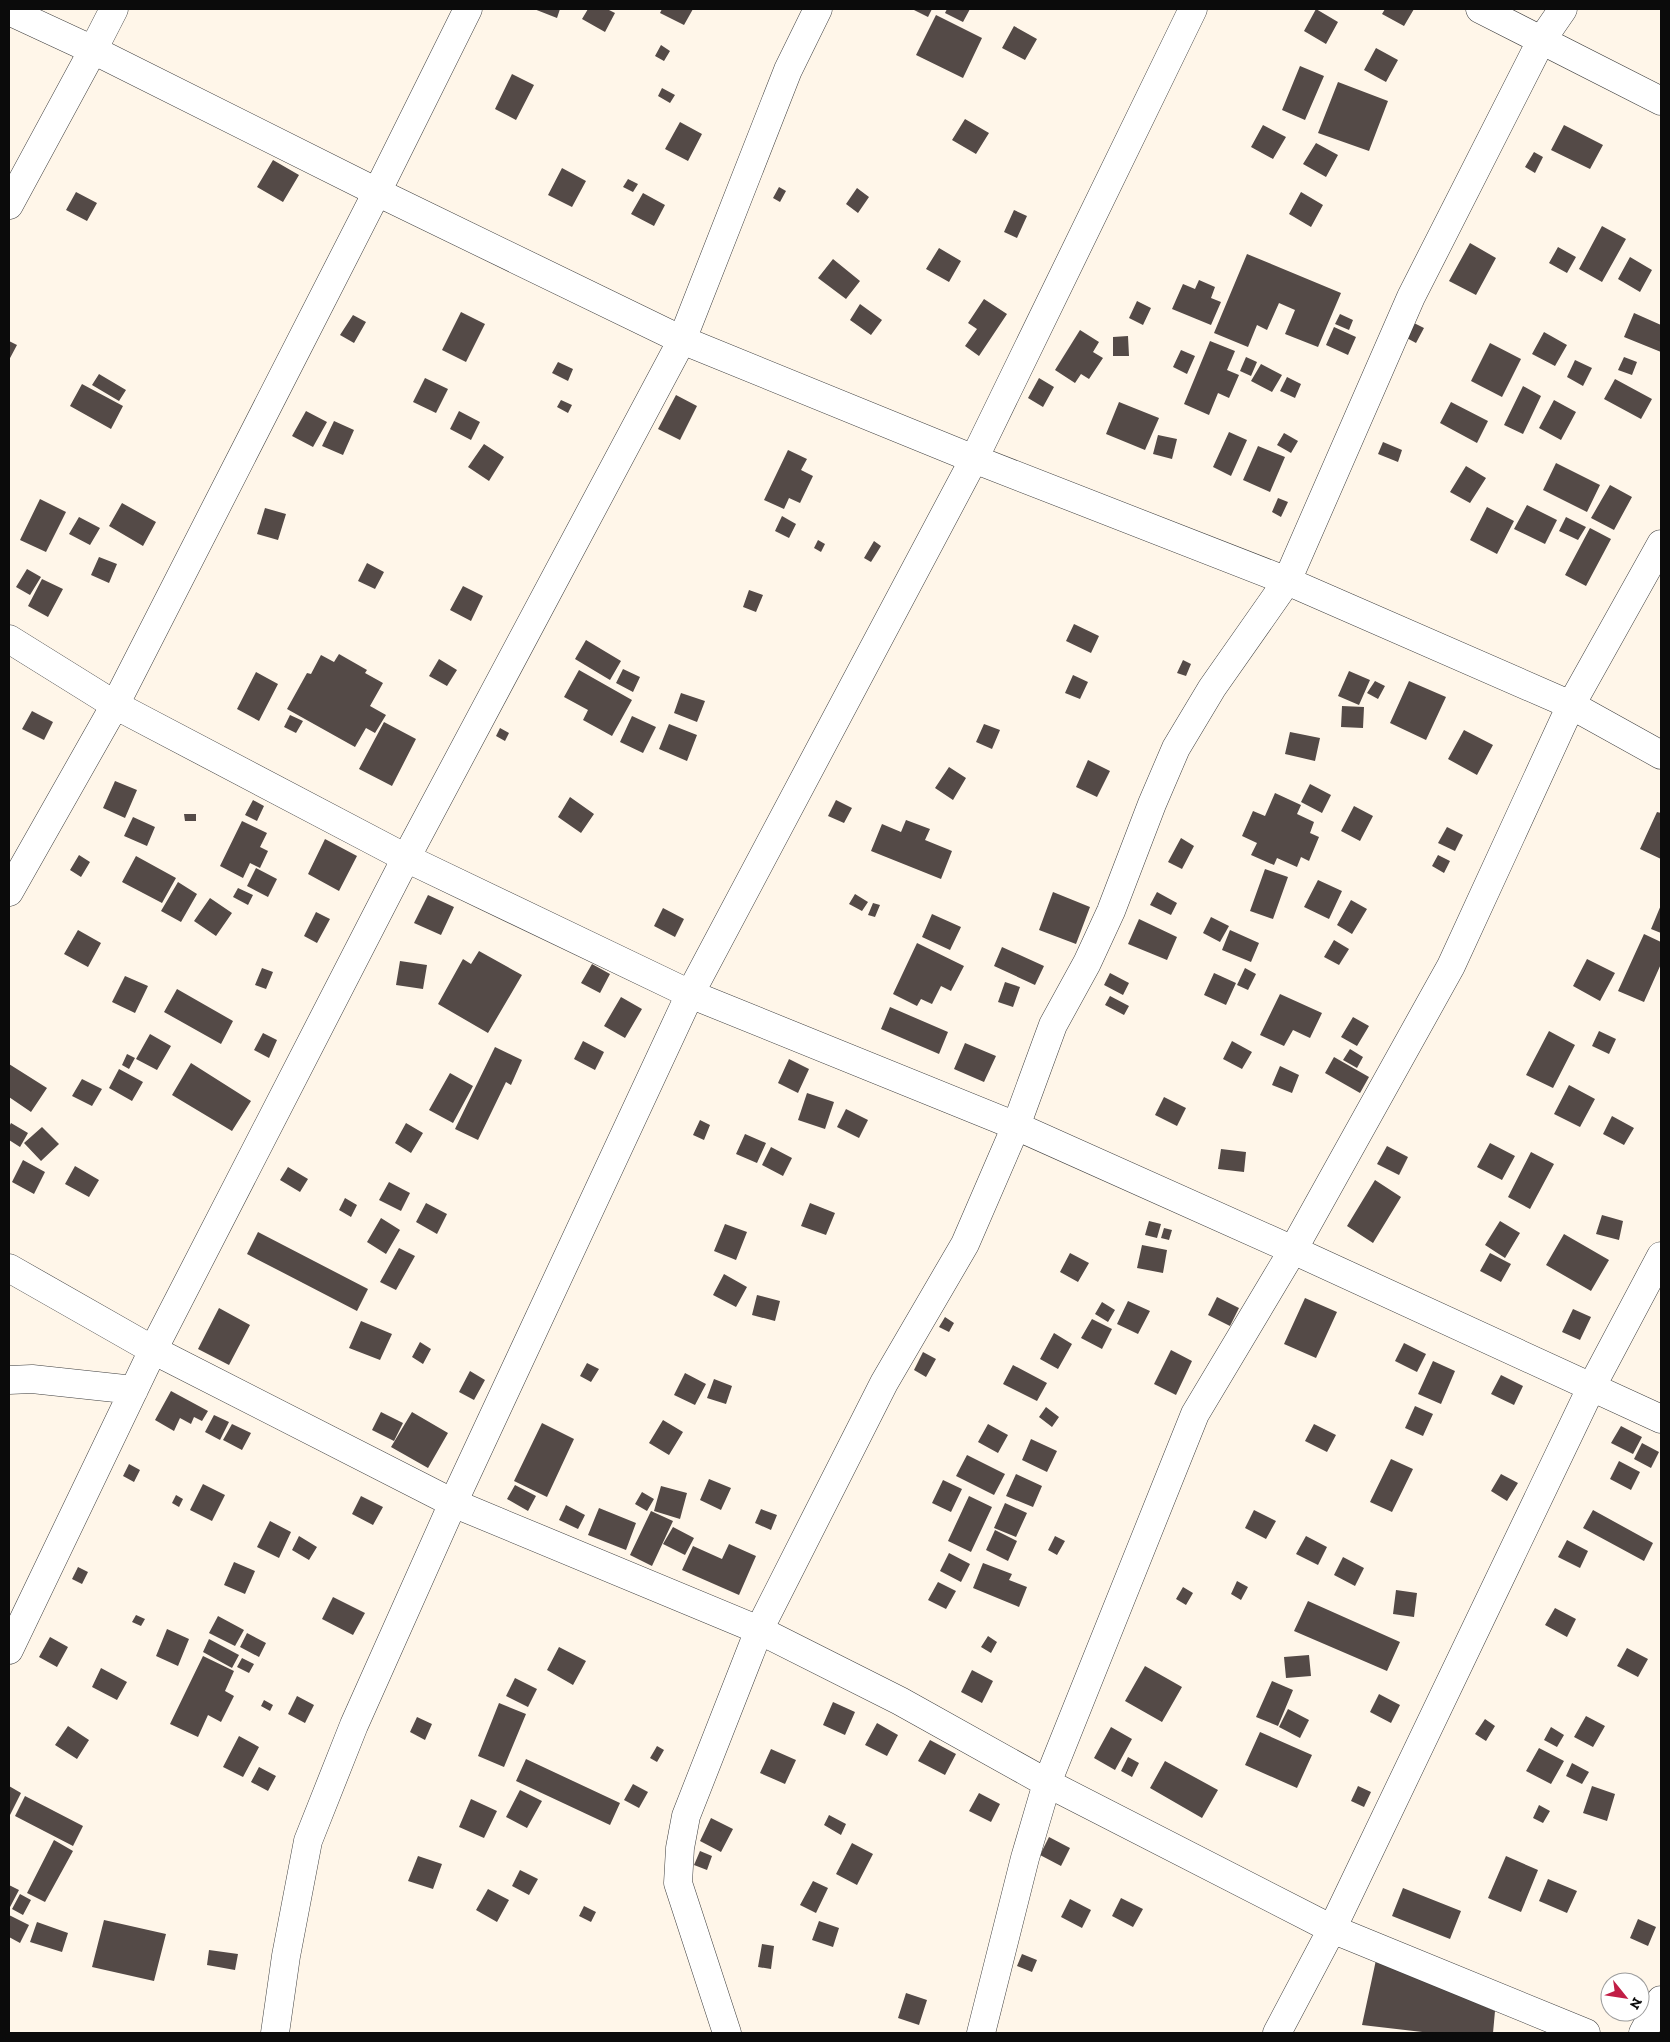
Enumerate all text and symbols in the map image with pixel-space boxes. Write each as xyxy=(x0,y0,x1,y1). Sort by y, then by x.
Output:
north arrow xyxy=(1600,1972,1650,2022)
text: N xyxy=(1626,1994,1646,2012)

